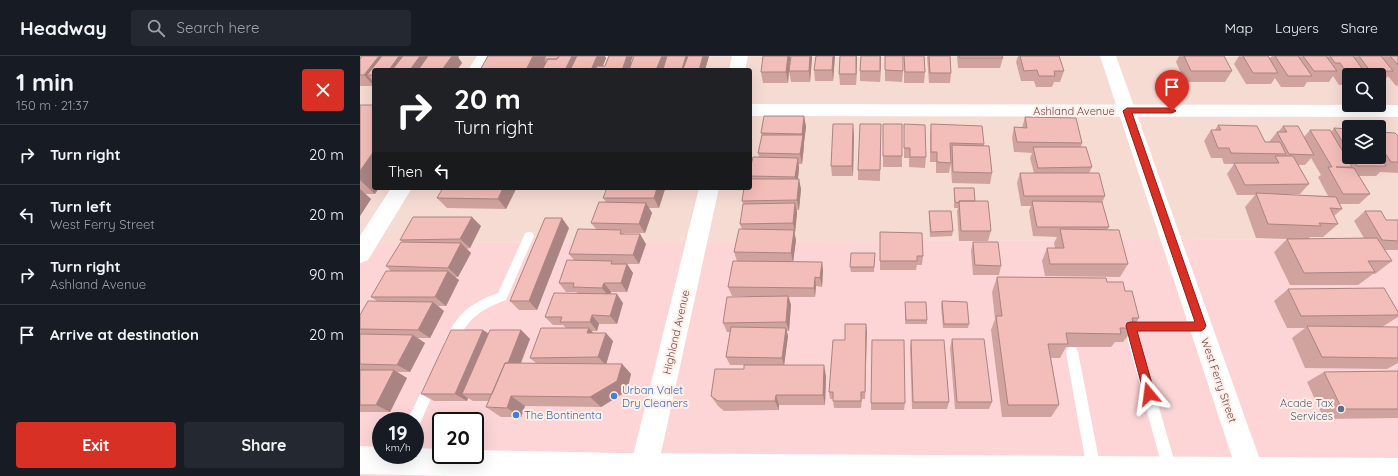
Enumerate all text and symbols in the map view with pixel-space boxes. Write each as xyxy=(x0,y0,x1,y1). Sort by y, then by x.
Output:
search box xyxy=(131,10,411,46)
text: Headway xyxy=(20,16,107,40)
icon: search xyxy=(145,17,167,39)
text: Search here xyxy=(177,18,259,37)
text: Map xyxy=(1224,19,1253,37)
text: Layers xyxy=(1275,19,1319,37)
text: Share xyxy=(1341,19,1378,37)
text: 1 min xyxy=(16,67,74,97)
map controls xyxy=(1342,68,1386,164)
button: search xyxy=(1342,68,1386,112)
button: close xyxy=(302,69,344,111)
pin xyxy=(1155,70,1189,111)
icon: arrive xyxy=(1161,76,1183,98)
text: 20 m xyxy=(454,81,521,116)
icon: right xyxy=(388,84,440,136)
text: 150 m · 21:37 xyxy=(16,97,89,113)
street label: Ashland Avenue xyxy=(1033,104,1115,118)
text: Turn right xyxy=(454,116,534,139)
button: layers xyxy=(1342,120,1386,164)
icon: right xyxy=(16,144,38,166)
text: Turn right xyxy=(50,145,121,164)
text: 20 m xyxy=(309,145,344,164)
icon: left xyxy=(431,160,453,182)
text: Then xyxy=(388,162,423,181)
text: Turn left xyxy=(50,197,112,216)
icon: left xyxy=(16,204,38,226)
text: 20 m xyxy=(309,205,344,224)
text: West Ferry Street xyxy=(50,216,155,232)
text: Turn right xyxy=(50,257,121,276)
icon: right xyxy=(16,264,38,286)
text: 90 m xyxy=(309,265,344,284)
text: Ashland Avenue xyxy=(50,276,146,292)
street label: Highland Avenue xyxy=(659,288,693,376)
icon: arrive xyxy=(16,324,38,346)
text: Arrive at destination xyxy=(50,325,199,344)
text: 20 m xyxy=(309,325,344,344)
street label: West Ferry Street xyxy=(1198,336,1240,424)
position arrow xyxy=(1128,373,1170,415)
place label: Urban Valet Dry Cleaners xyxy=(622,383,688,410)
marker: Urban Valet Dry Cleaners xyxy=(609,391,619,401)
place label: Acade Tax Services xyxy=(1280,396,1333,423)
marker: Acade Tax Services xyxy=(1336,404,1346,414)
place label: The Bontinenta xyxy=(524,408,602,422)
marker: The Bontinenta xyxy=(511,410,521,420)
speed limit sign: 20 xyxy=(432,412,484,464)
text: 19 xyxy=(388,420,408,445)
button: Exit xyxy=(16,422,176,468)
button: Share xyxy=(184,422,344,468)
text: km/h xyxy=(385,441,411,454)

